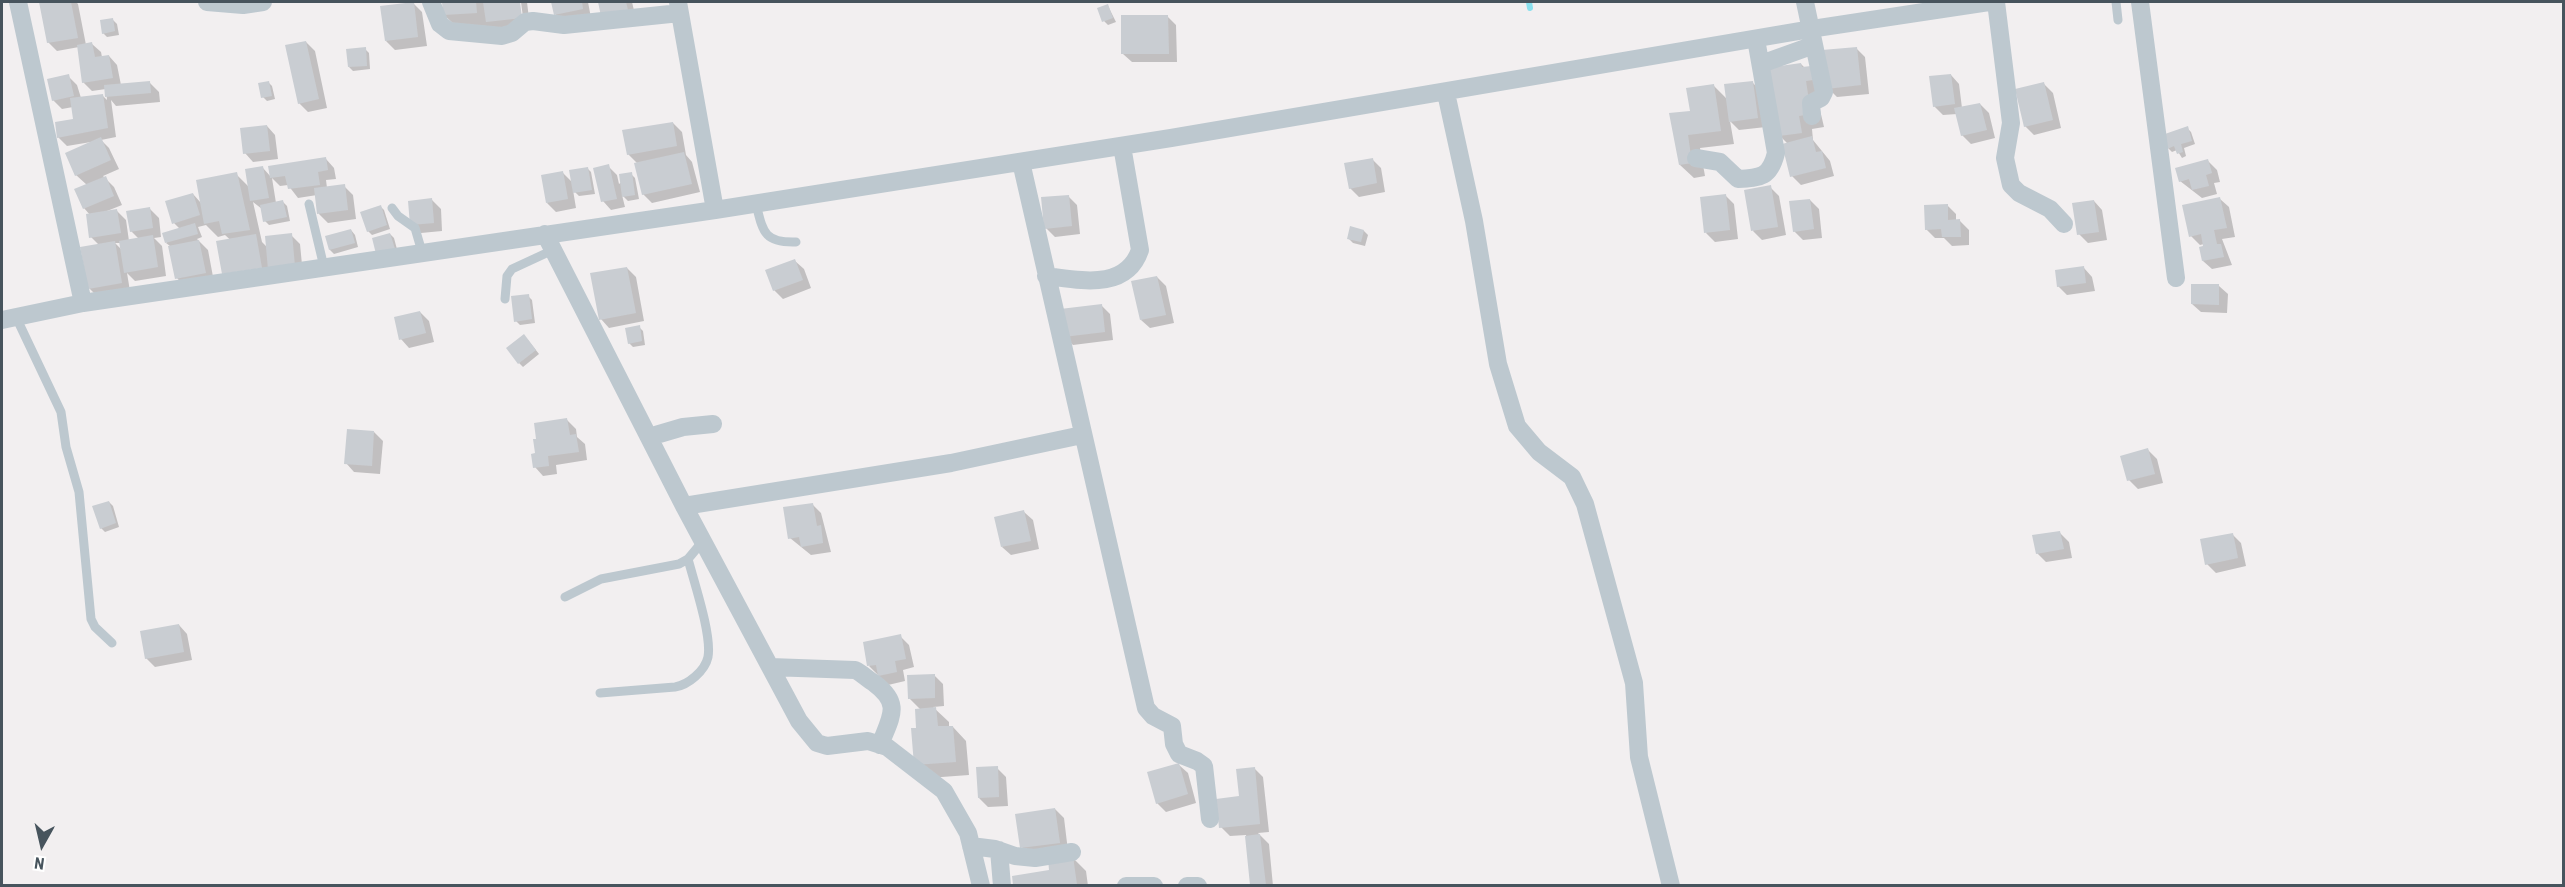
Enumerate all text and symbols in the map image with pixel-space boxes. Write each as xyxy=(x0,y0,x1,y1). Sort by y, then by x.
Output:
north arrow xyxy=(12,815,72,875)
text: N xyxy=(33,853,46,873)

